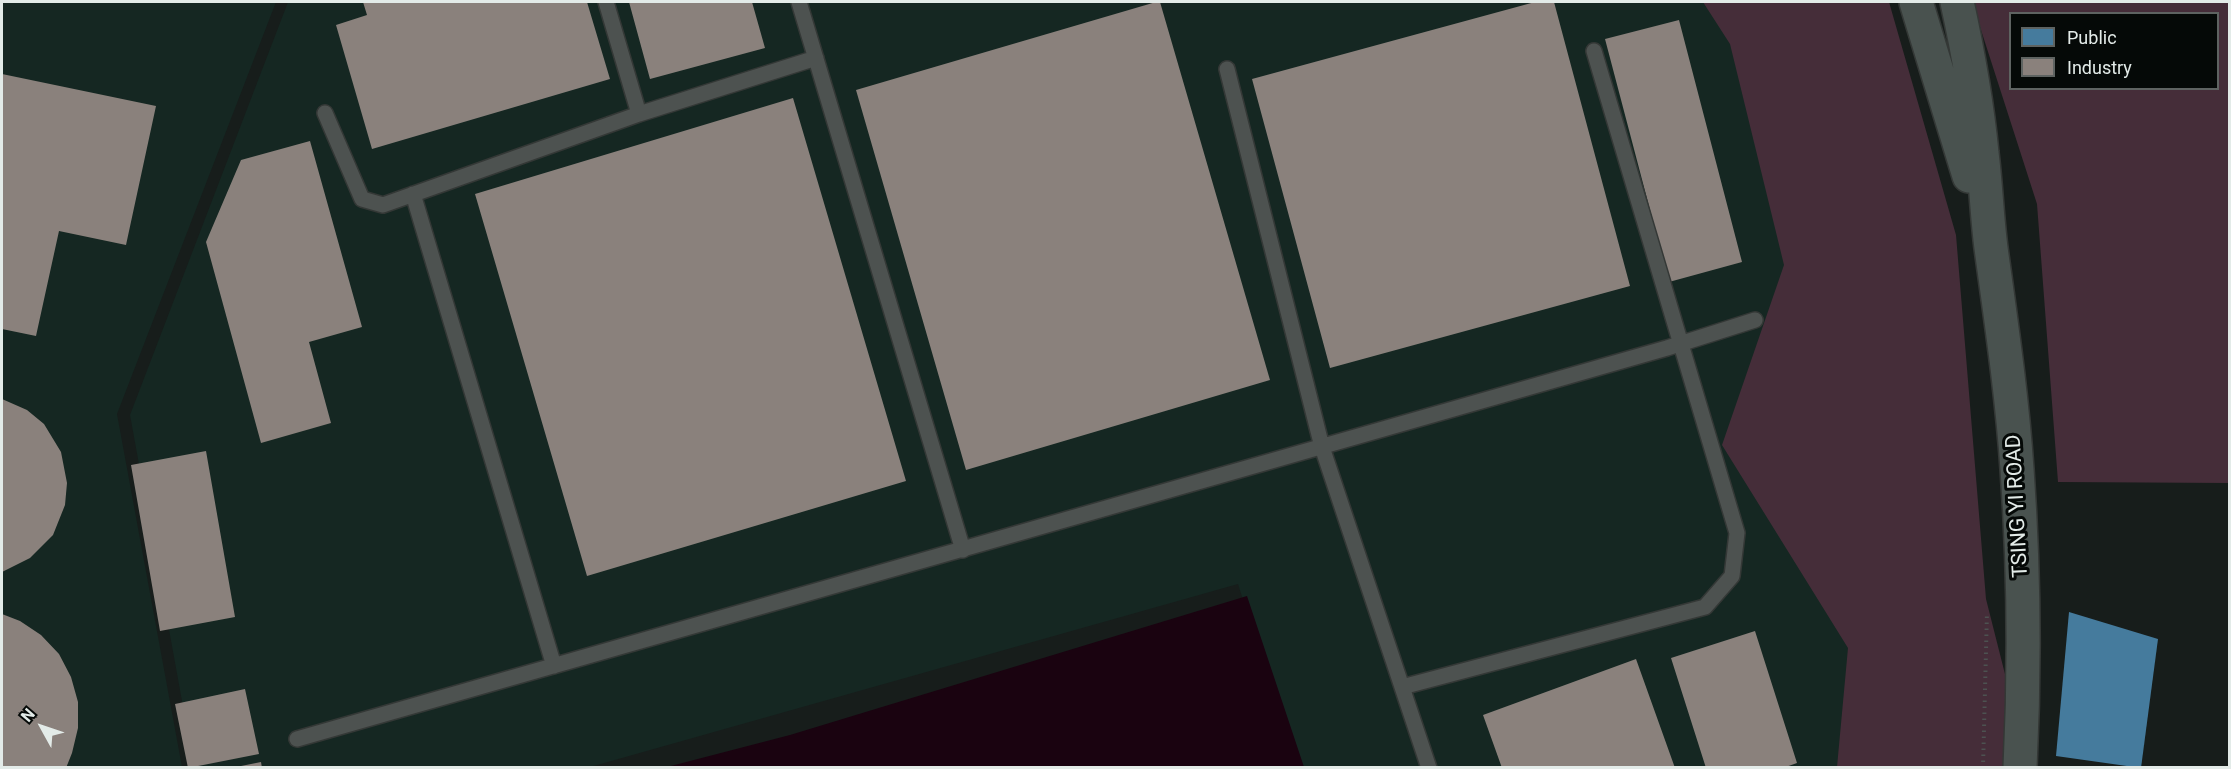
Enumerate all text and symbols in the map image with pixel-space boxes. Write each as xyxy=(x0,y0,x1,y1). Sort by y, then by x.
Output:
legend xyxy=(2009,12,2219,90)
text: Public xyxy=(2067,27,2117,48)
text: Industry xyxy=(2067,57,2132,78)
street label: TSING YI ROAD xyxy=(2002,434,2034,578)
north arrow xyxy=(12,697,72,757)
text: N xyxy=(17,705,39,726)

